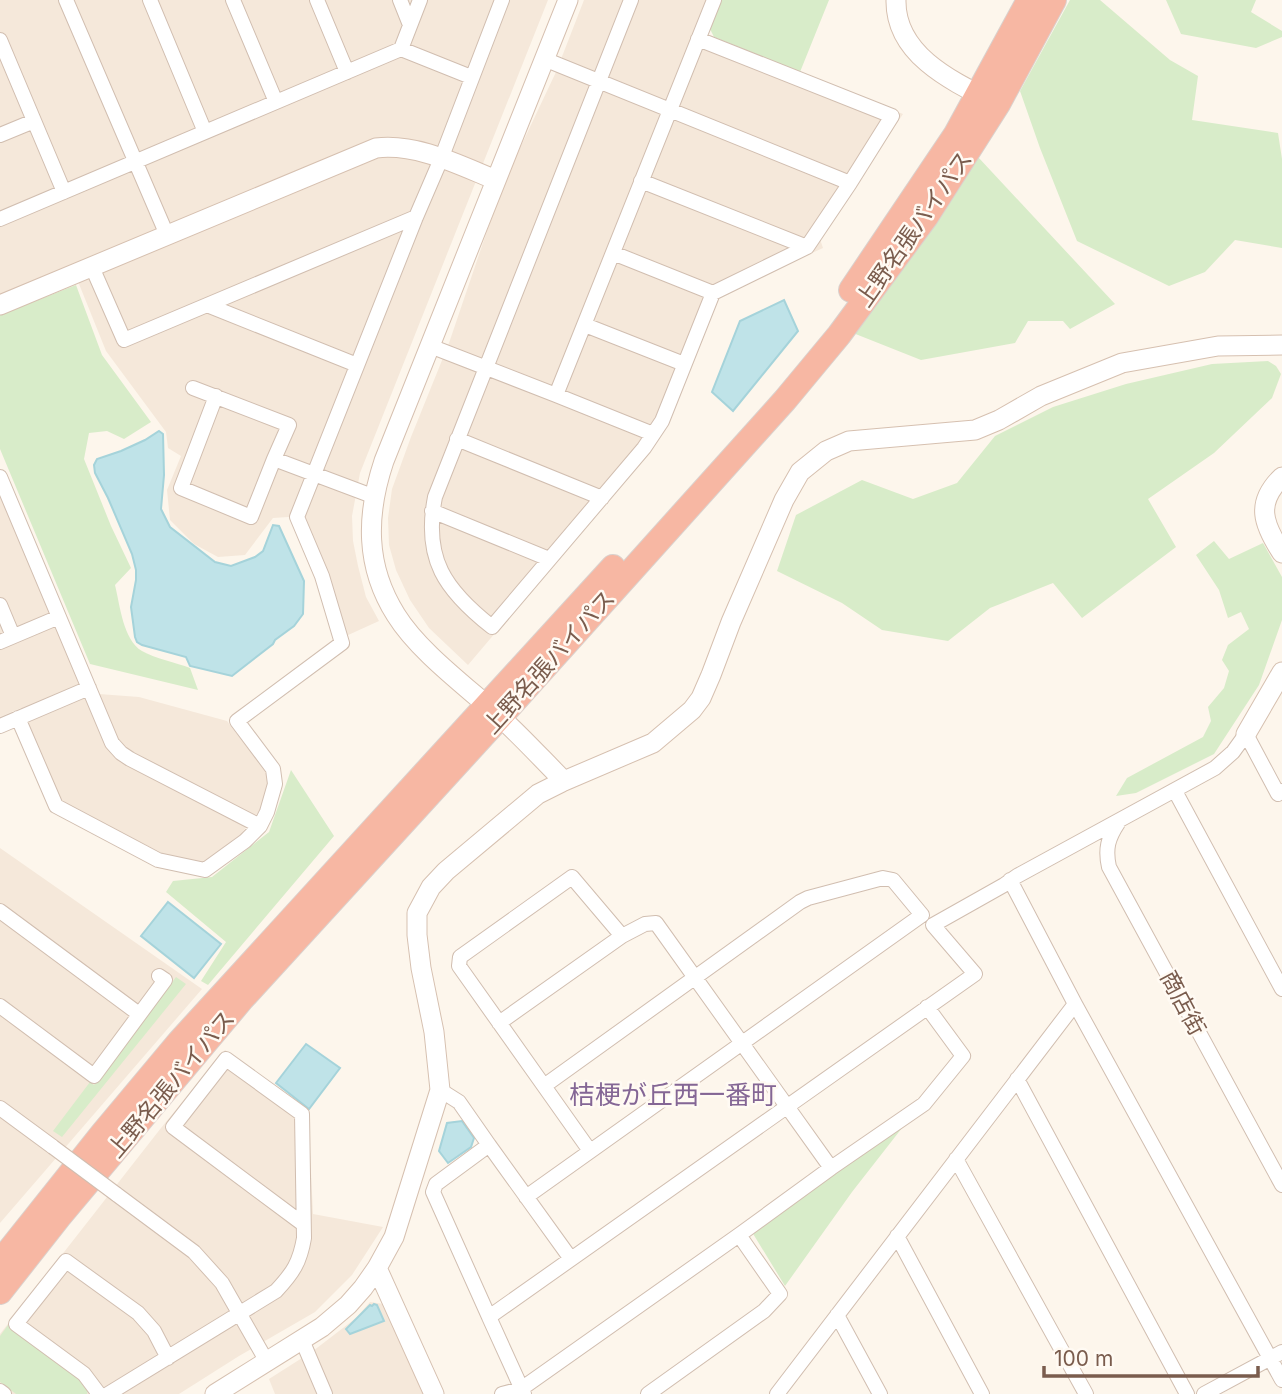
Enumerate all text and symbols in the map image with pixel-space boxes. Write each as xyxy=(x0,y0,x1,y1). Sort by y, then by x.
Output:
street label: 上野名張バイパス xyxy=(850,146,978,312)
street label: 上野名張バイパス xyxy=(477,584,621,740)
street label: 商店街 xyxy=(1154,966,1212,1040)
street label: 上野名張バイパス xyxy=(101,1005,241,1163)
district label: 桔梗が丘西一番町 xyxy=(569,1079,777,1110)
scale bar xyxy=(1044,1334,1258,1378)
text: 100 m xyxy=(1054,1346,1113,1371)

